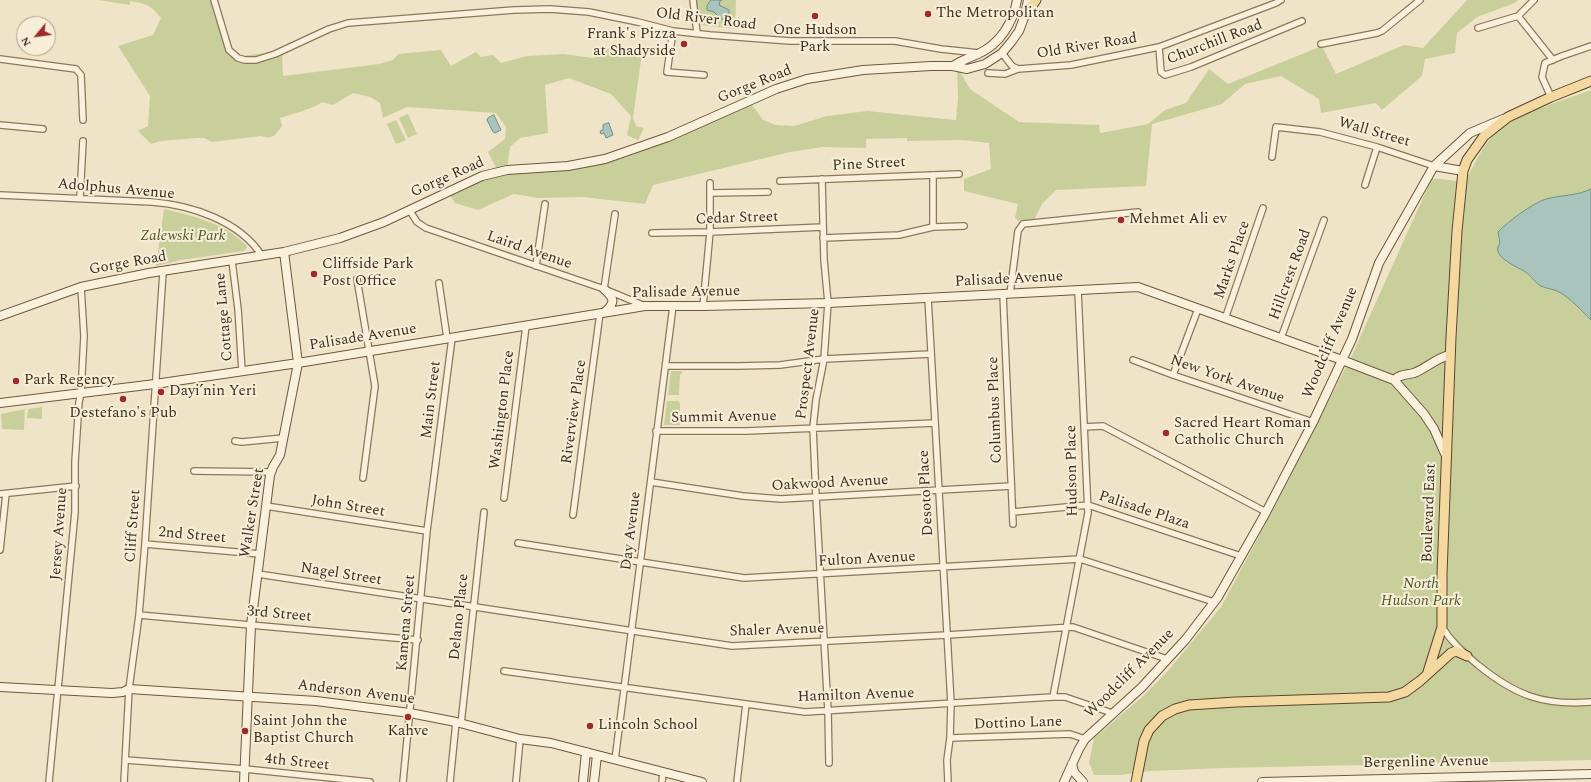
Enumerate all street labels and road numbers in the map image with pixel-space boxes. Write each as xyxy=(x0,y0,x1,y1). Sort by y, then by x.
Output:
street label: Old River Road xyxy=(655,5,757,35)
street label: Churchill Road xyxy=(1165,17,1265,69)
street label: Old River Road xyxy=(1036,30,1138,64)
street label: Gorge Road xyxy=(715,62,795,108)
street label: Wall Street xyxy=(1336,114,1412,152)
street label: Gorge Road xyxy=(409,154,487,202)
street label: Pine Street xyxy=(832,154,906,176)
street label: Adolphus Avenue xyxy=(57,176,175,204)
street label: Cedar Street xyxy=(695,209,779,229)
street label: Marks Place xyxy=(1211,218,1255,302)
street label: Hillcrest Road xyxy=(1266,227,1316,323)
street label: Laird Avenue xyxy=(484,228,574,274)
street label: Gorge Road xyxy=(88,248,168,280)
street label: Palisade Avenue xyxy=(954,268,1064,292)
street label: Cottage Lane xyxy=(212,272,238,362)
street label: Palisade Avenue xyxy=(632,283,740,303)
street label: Woodcliff Avenue xyxy=(1299,285,1363,401)
street label: Prospect Avenue xyxy=(793,308,825,420)
street label: Palisade Avenue xyxy=(308,321,418,355)
street label: Washington Place xyxy=(487,349,519,471)
street label: New York Avenue xyxy=(1167,352,1287,408)
street label: Columbus Place xyxy=(985,356,1007,464)
street label: Riverview Place xyxy=(559,359,591,465)
street label: Main Street xyxy=(418,360,446,440)
street label: Summit Avenue xyxy=(671,408,777,428)
street label: Hudson Place xyxy=(1063,425,1083,517)
street label: Desoto Place xyxy=(916,449,938,537)
street label: Boulevard East xyxy=(1419,463,1441,563)
street label: Walker Street xyxy=(237,467,269,559)
street label: Oakwood Avenue xyxy=(771,472,889,496)
street label: Jersey Avenue xyxy=(48,487,72,581)
street label: Palisade Plaza xyxy=(1096,488,1192,534)
street label: Cliff Street xyxy=(122,489,146,563)
street label: Day Avenue xyxy=(618,491,646,571)
street label: John Street xyxy=(310,492,386,522)
street label: 2nd Street xyxy=(157,524,227,548)
street label: Fulton Avenue xyxy=(818,548,916,572)
street label: Nagel Street xyxy=(299,560,383,590)
street label: Delano Place xyxy=(447,573,473,661)
street label: Kamena Street xyxy=(394,574,420,672)
street label: 3rd Street xyxy=(246,603,312,627)
street label: Shaler Avenue xyxy=(729,620,825,642)
street label: Woodcliff Avenue xyxy=(1082,626,1178,722)
street label: Anderson Avenue xyxy=(296,677,416,709)
street label: Hamilton Avenue xyxy=(797,685,915,707)
street label: Dottino Lane xyxy=(974,713,1062,735)
street label: 4th Street xyxy=(264,751,330,775)
street label: Bergenline Avenue xyxy=(1363,753,1489,773)

